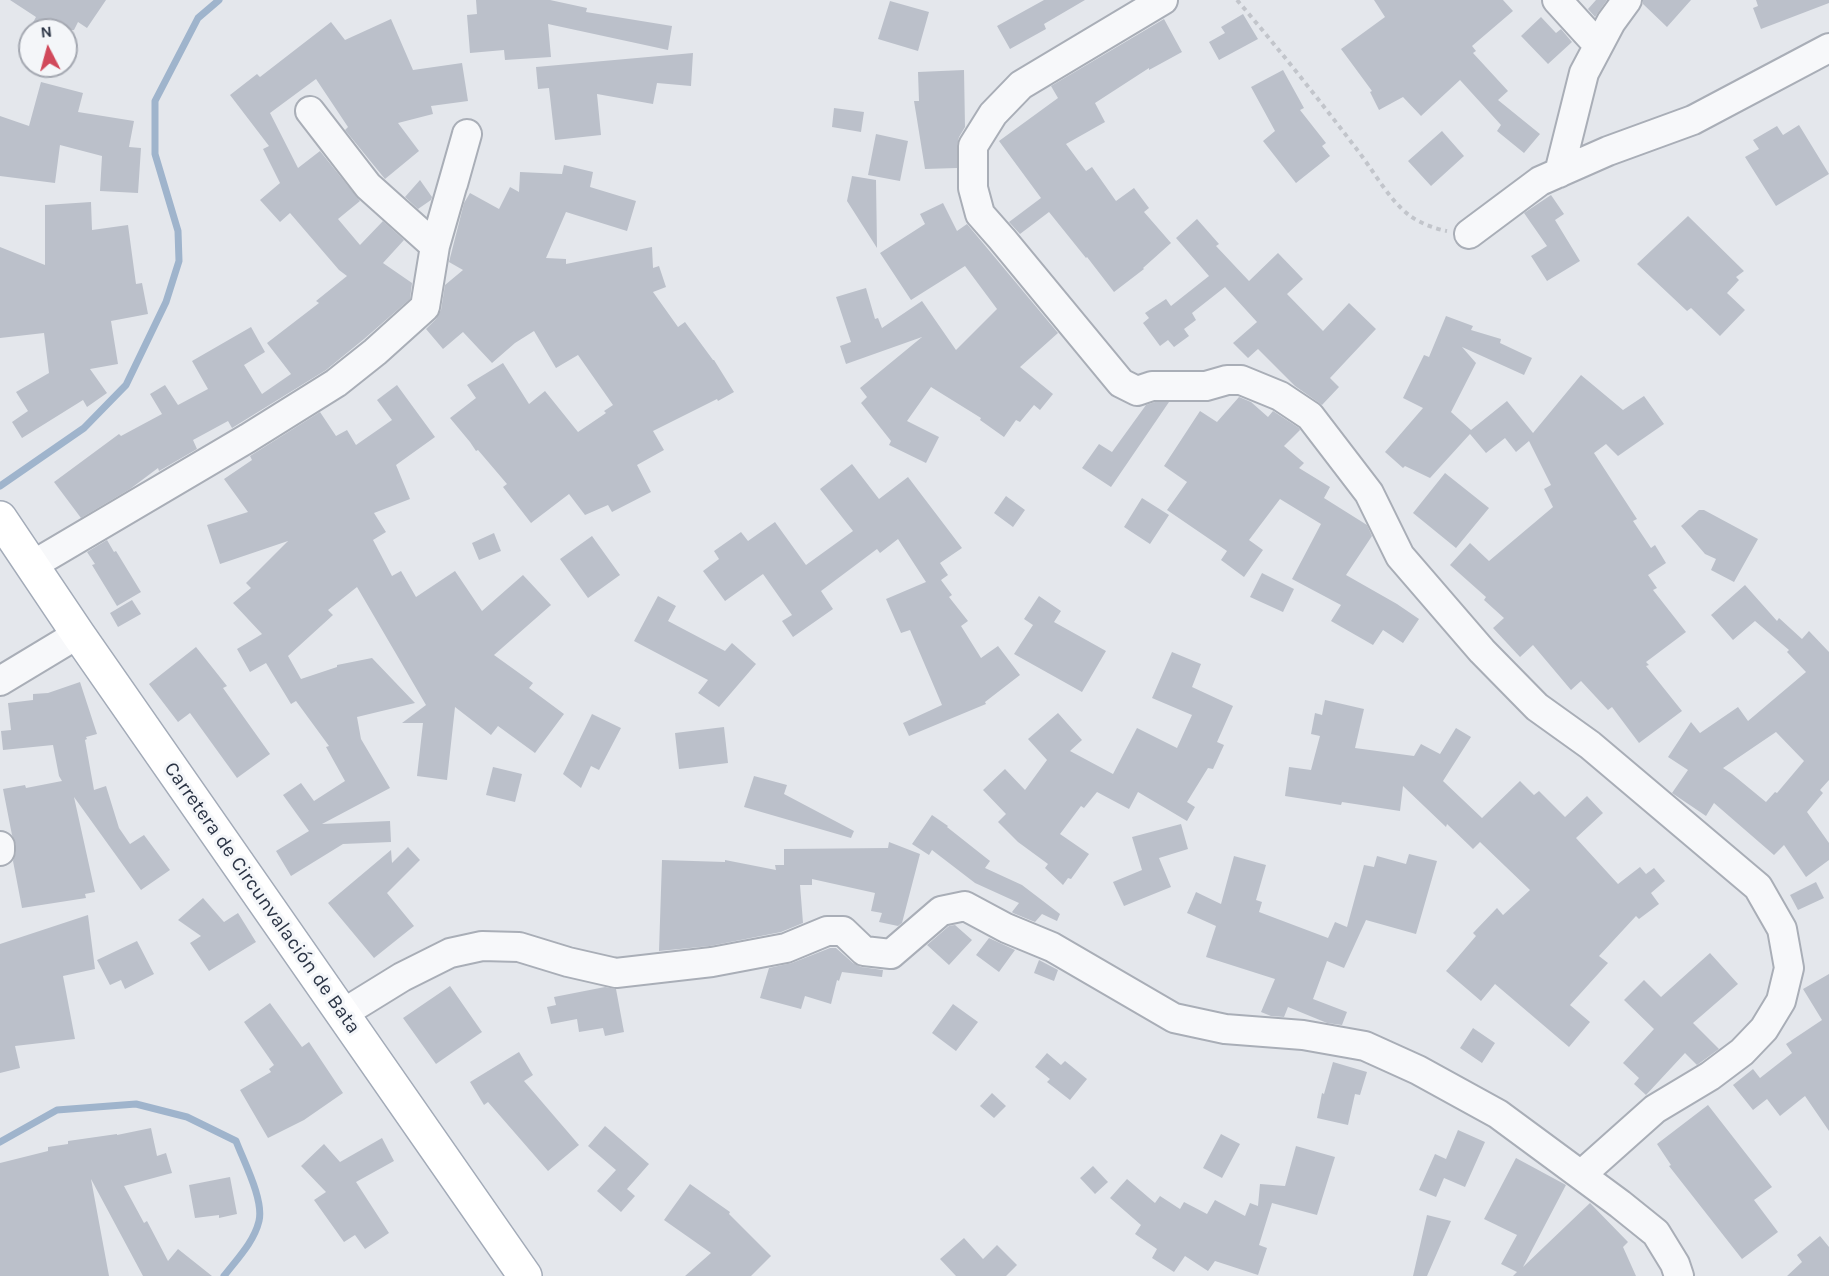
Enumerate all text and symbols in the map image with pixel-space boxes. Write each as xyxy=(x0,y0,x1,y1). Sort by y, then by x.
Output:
north arrow xyxy=(18,18,78,78)
text: N xyxy=(40,22,53,42)
street label: Carretera de Circunvalación de Bata xyxy=(159,758,365,1038)

